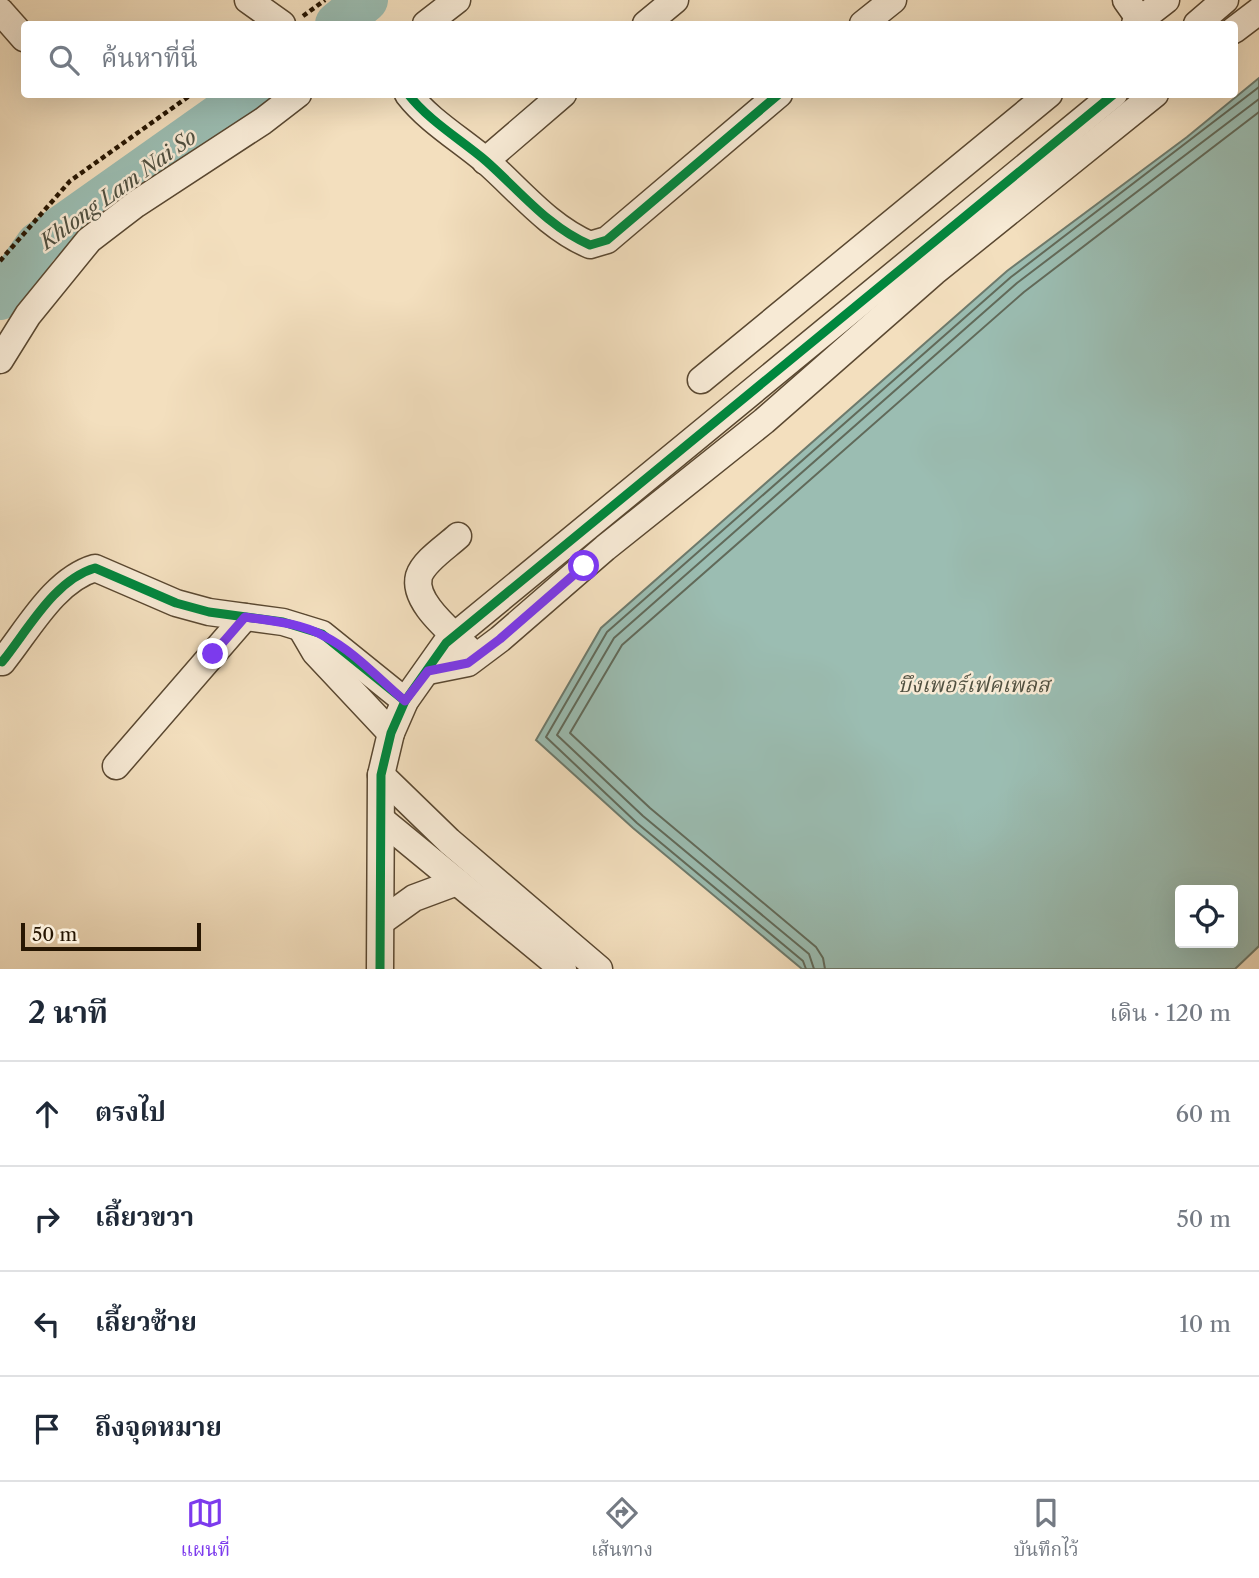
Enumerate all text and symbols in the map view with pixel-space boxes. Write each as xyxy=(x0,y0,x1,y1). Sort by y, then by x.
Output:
search box xyxy=(21,21,1238,98)
icon: search xyxy=(45,41,83,79)
text: ค้นหาที่นี่ xyxy=(101,42,198,74)
water label: Khlong Lam Nai So xyxy=(33,124,202,255)
route start xyxy=(568,550,599,581)
route end xyxy=(197,638,228,669)
water label: บึงเพอร์เฟคเพลส xyxy=(898,672,1053,697)
map controls xyxy=(1175,885,1238,948)
button: locate xyxy=(1175,885,1238,948)
scale bar xyxy=(21,920,201,952)
text: 50 m xyxy=(32,923,77,946)
text: 2 นาที xyxy=(28,994,108,1031)
text: เดิน · 120 m xyxy=(1110,999,1231,1027)
icon: ahead xyxy=(28,1095,66,1133)
text: ตรงไป xyxy=(95,1096,166,1128)
text: 60 m xyxy=(1175,1100,1231,1128)
icon: right xyxy=(28,1200,66,1238)
text: เลี้ยวขวา xyxy=(95,1201,194,1233)
text: 50 m xyxy=(1176,1205,1231,1233)
icon: left xyxy=(28,1305,66,1343)
text: เลี้ยวซ้าย xyxy=(95,1306,197,1338)
text: 10 m xyxy=(1179,1310,1231,1338)
icon: arrive xyxy=(28,1410,66,1448)
text: ถึงจุดหมาย xyxy=(95,1411,222,1443)
tab: แผนที่ xyxy=(180,1494,230,1566)
tab: เส้นทาง xyxy=(591,1494,653,1566)
tab: บันทึกไว้ xyxy=(1014,1494,1079,1566)

